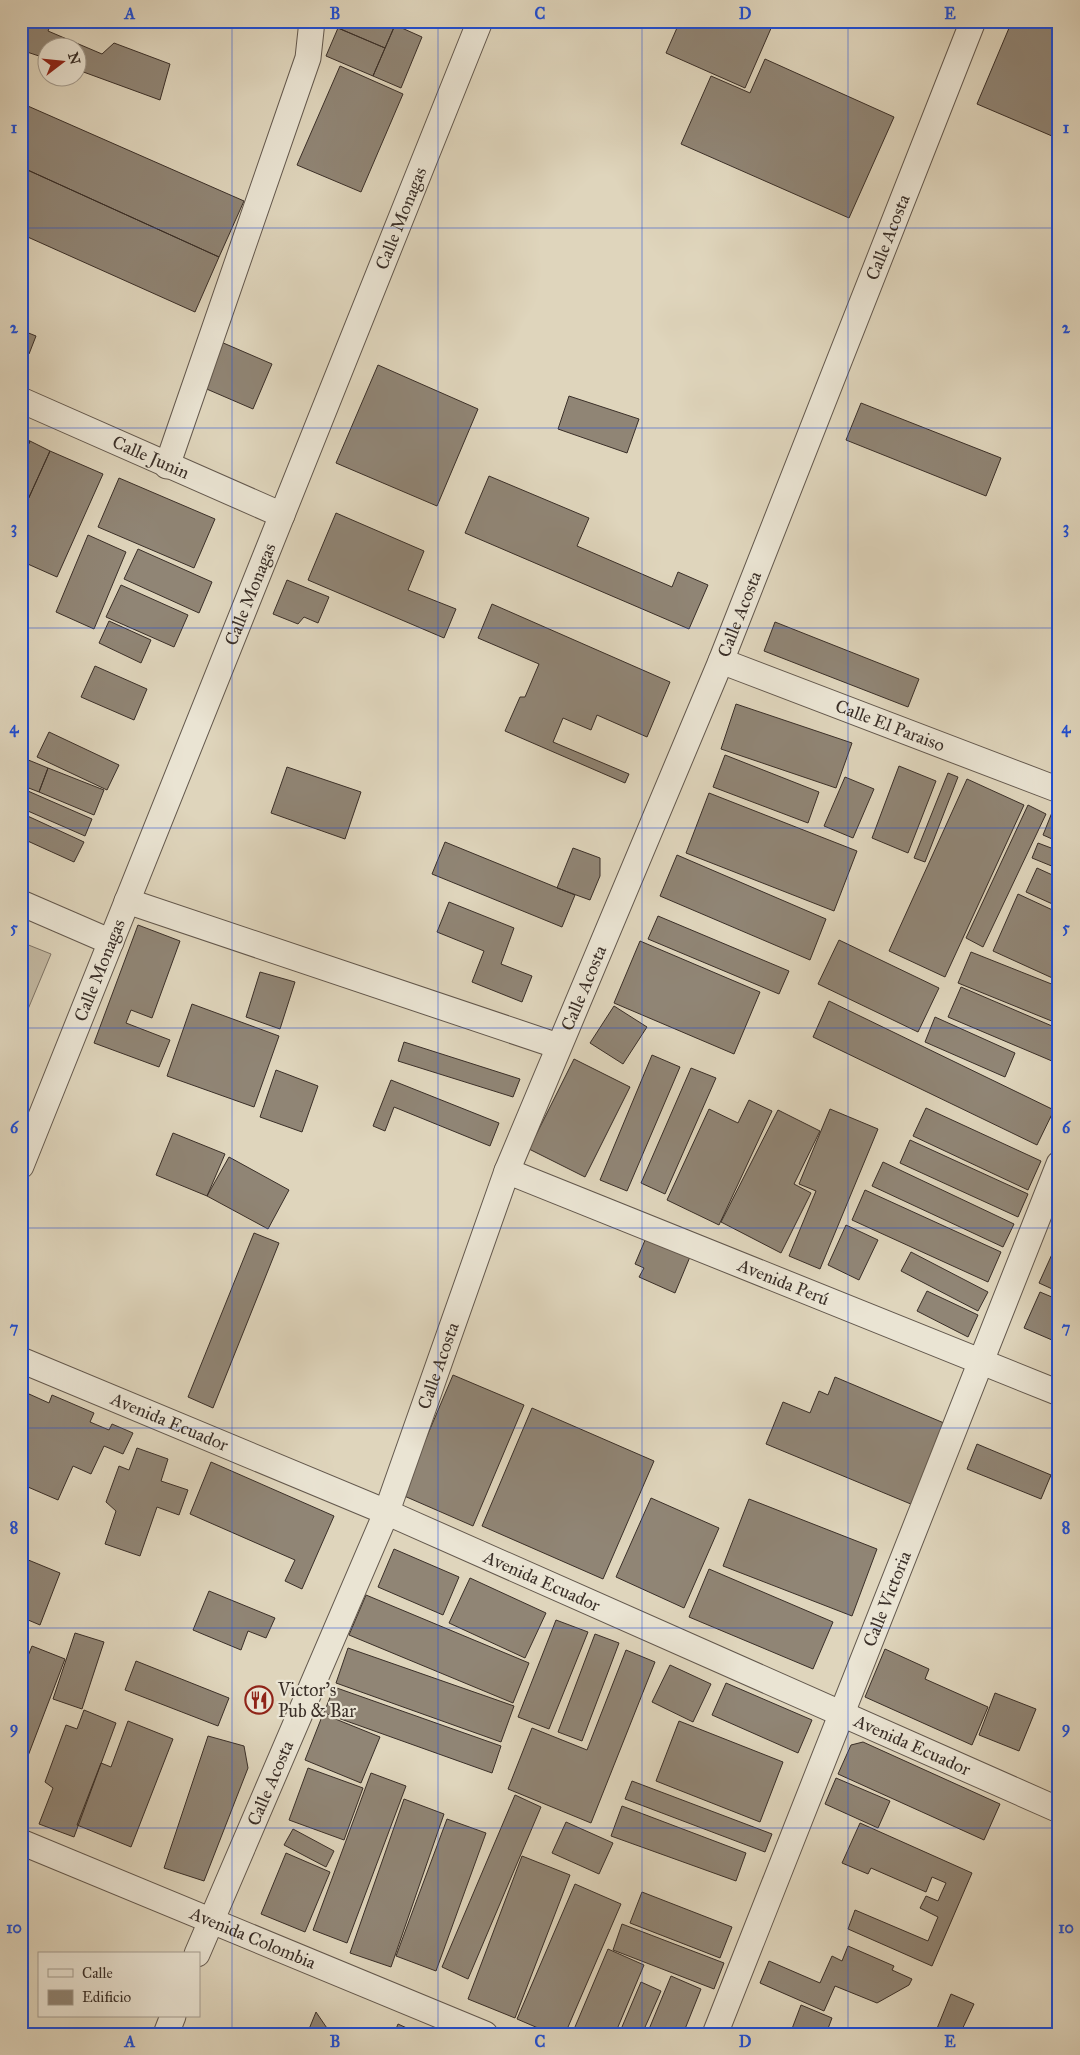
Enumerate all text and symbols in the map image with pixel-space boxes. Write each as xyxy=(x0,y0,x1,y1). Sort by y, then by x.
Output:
text: A xyxy=(124,4,136,23)
text: B xyxy=(330,4,340,23)
text: C xyxy=(535,4,546,23)
text: D xyxy=(739,4,752,23)
text: E xyxy=(944,4,956,23)
north arrow xyxy=(38,38,88,88)
text: N xyxy=(64,51,84,67)
text: 1 xyxy=(11,118,18,137)
text: 1 xyxy=(1063,118,1070,137)
street label: Calle Monagas xyxy=(371,164,431,273)
street label: Calle Acosta xyxy=(861,191,915,283)
text: 2 xyxy=(10,318,19,337)
text: 2 xyxy=(1062,318,1071,337)
street label: Calle Junin xyxy=(109,431,193,484)
text: 3 xyxy=(11,518,17,538)
text: 3 xyxy=(1063,518,1069,538)
street label: Calle Monagas xyxy=(220,540,281,649)
street label: Calle Acosta xyxy=(713,568,766,660)
street label: Calle El Paraiso xyxy=(832,695,948,756)
text: 4 xyxy=(10,718,20,738)
text: 4 xyxy=(1062,718,1072,738)
street label: Calle Monagas xyxy=(69,916,130,1025)
text: 5 xyxy=(10,918,18,937)
text: 5 xyxy=(1062,918,1070,937)
street label: Calle Acosta xyxy=(556,942,612,1034)
text: 6 xyxy=(10,1118,19,1137)
text: 6 xyxy=(1062,1118,1071,1137)
street label: Avenida Perú xyxy=(734,1254,833,1311)
text: 7 xyxy=(10,1318,19,1337)
text: 7 xyxy=(1062,1318,1071,1337)
street label: Calle Acosta xyxy=(413,1319,464,1412)
street label: Avenida Ecuador xyxy=(107,1387,232,1456)
text: 8 xyxy=(10,1518,18,1537)
text: 8 xyxy=(1062,1518,1070,1537)
street label: Avenida Ecuador xyxy=(479,1545,604,1617)
street label: Calle Victoria xyxy=(858,1547,916,1650)
place label: Victor's Pub & Bar xyxy=(277,1679,356,1722)
restaurant icon: Victor's Pub & Bar xyxy=(244,1685,274,1715)
street label: Avenida Ecuador xyxy=(850,1709,974,1781)
text: 9 xyxy=(10,1718,18,1738)
text: 9 xyxy=(1062,1718,1070,1738)
street label: Calle Acosta xyxy=(242,1737,298,1829)
street label: Avenida Colombia xyxy=(186,1902,319,1974)
text: 10 xyxy=(6,1918,22,1937)
text: 10 xyxy=(1058,1918,1074,1937)
legend xyxy=(38,1952,200,2018)
text: Calle xyxy=(82,1964,113,1982)
text: Edificio xyxy=(82,1988,131,2006)
text: A xyxy=(124,2032,136,2051)
text: B xyxy=(330,2032,340,2051)
text: C xyxy=(535,2032,546,2051)
text: D xyxy=(739,2032,752,2051)
text: E xyxy=(944,2032,956,2051)

